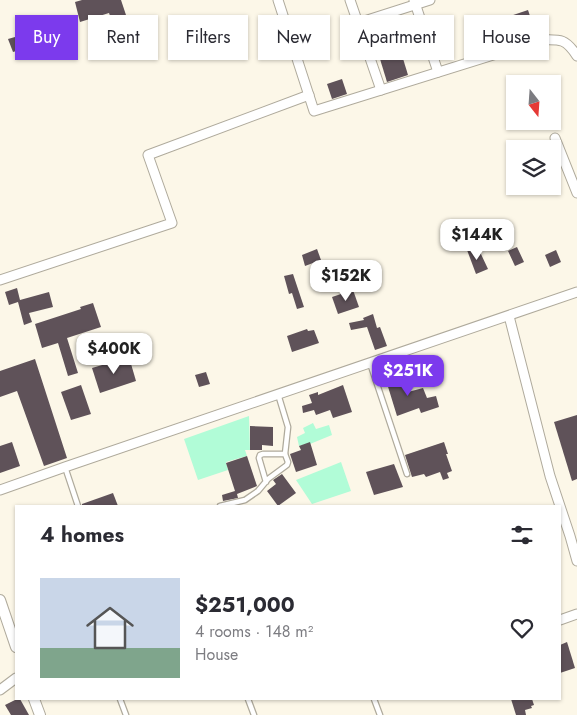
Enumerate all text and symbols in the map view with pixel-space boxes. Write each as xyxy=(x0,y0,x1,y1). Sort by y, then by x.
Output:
chip: Buy xyxy=(15,15,78,60)
chip: Rent xyxy=(88,15,158,60)
chip: Filters xyxy=(168,15,248,60)
chip: New xyxy=(258,15,330,60)
chip: Apartment xyxy=(340,15,454,60)
chip: House xyxy=(464,15,549,60)
north arrow xyxy=(506,75,561,130)
map controls xyxy=(506,75,561,195)
button: layers xyxy=(506,140,561,195)
pin: $144K xyxy=(442,218,512,261)
text: $144K xyxy=(451,223,503,246)
pin: $152K xyxy=(311,260,381,302)
text: $152K xyxy=(321,264,371,287)
pin: $400K xyxy=(79,332,149,375)
text: $400K xyxy=(87,337,141,360)
pin: $251K xyxy=(373,354,443,397)
text: $251K xyxy=(383,359,433,382)
text: 4 homes xyxy=(40,520,124,550)
icon: filters xyxy=(508,521,536,549)
text: $251,000 xyxy=(195,590,295,620)
icon: home xyxy=(80,598,140,658)
icon: heart xyxy=(508,614,536,642)
text: 4 rooms · 148 m² xyxy=(195,620,313,643)
text: House xyxy=(195,643,238,666)

